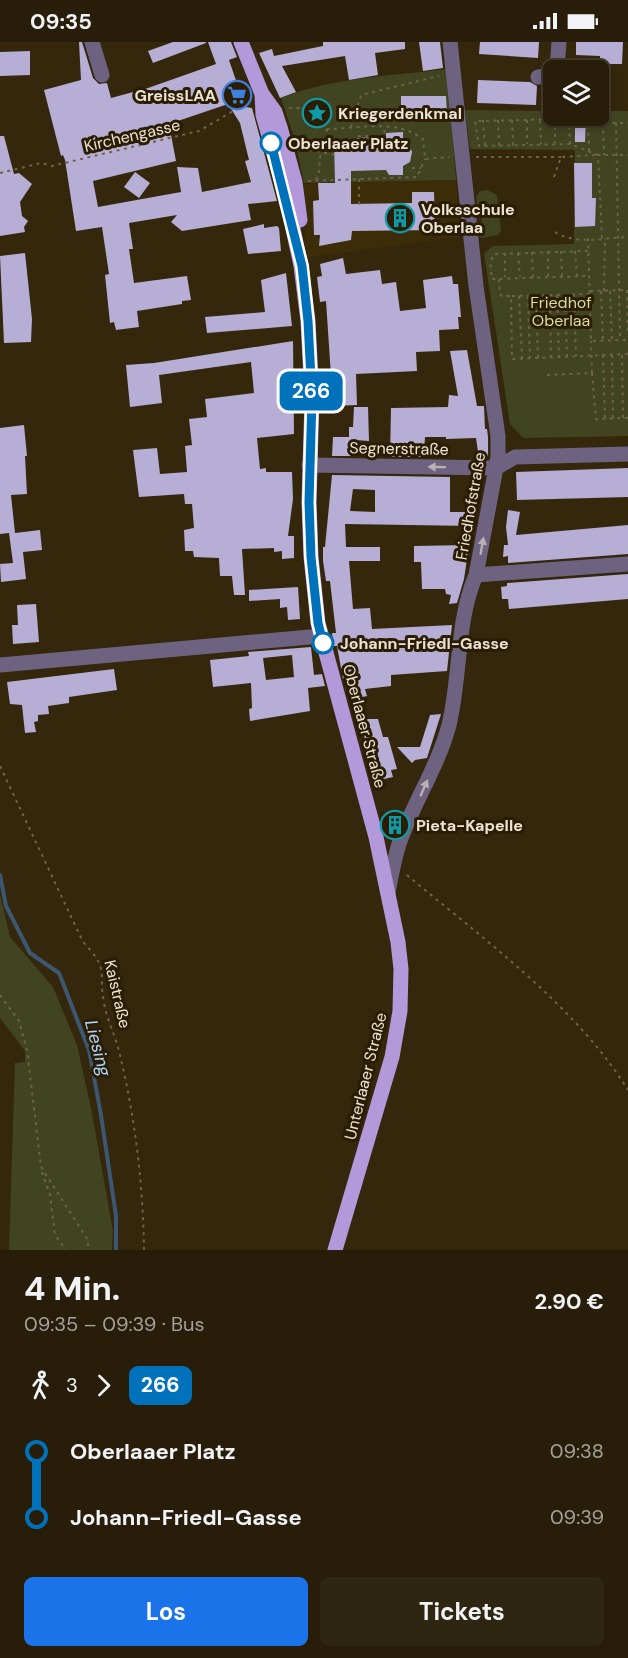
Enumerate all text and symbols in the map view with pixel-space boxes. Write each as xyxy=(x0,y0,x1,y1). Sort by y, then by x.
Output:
text: 09:35 xyxy=(30,7,92,36)
map controls xyxy=(543,60,609,126)
button: layers xyxy=(543,60,609,126)
supermarket icon: GreissLAA xyxy=(221,79,253,111)
place label: GreissLAA xyxy=(134,85,216,106)
place icon: Kriegerdenkmal xyxy=(301,97,333,129)
place label: Kriegerdenkmal xyxy=(338,103,462,124)
street label: Kirchengasse xyxy=(82,114,182,157)
marker: Oberlaaer Platz xyxy=(260,132,282,154)
place label: Oberlaaer Platz xyxy=(288,133,408,154)
place label: Volksschule Oberlaa xyxy=(421,199,515,238)
building icon: Volksschule Oberlaa xyxy=(384,202,416,234)
park label: Friedhof Oberlaa xyxy=(530,292,592,331)
line badge: 266 xyxy=(276,372,346,410)
text: 266 xyxy=(292,377,330,405)
street label: Segnerstraße xyxy=(349,437,449,460)
street label: Friedhofstraße xyxy=(451,450,490,562)
one-way arrow xyxy=(428,462,447,472)
one-way arrow xyxy=(478,537,487,556)
marker: Johann-Friedl-Gasse xyxy=(312,632,334,654)
place label: Johann-Friedl-Gasse xyxy=(340,633,509,654)
street label: Oberlaaer Straße xyxy=(338,662,391,790)
one-way arrow xyxy=(419,780,428,797)
building icon: Pieta-Kapelle xyxy=(379,809,411,841)
place label: Pieta-Kapelle xyxy=(416,815,523,836)
street label: Kaistraße xyxy=(99,958,136,1030)
street label: Unterlaaer Straße xyxy=(340,1010,391,1142)
water label: Liesing xyxy=(79,1017,117,1080)
text: 4 Min. xyxy=(24,1267,120,1310)
text: 2.90 € xyxy=(534,1287,604,1316)
text: 09:35 – 09:39 · Bus xyxy=(24,1311,205,1337)
icon: walk xyxy=(24,1369,57,1402)
icon: forward xyxy=(87,1369,120,1402)
text: 266 xyxy=(141,1371,180,1399)
text: 3 xyxy=(66,1372,78,1398)
text: Oberlaaer Platz xyxy=(70,1437,235,1466)
text: 09:38 xyxy=(550,1438,604,1464)
text: Johann-Friedl-Gasse xyxy=(70,1503,302,1532)
text: 09:39 xyxy=(550,1504,604,1530)
button: Los xyxy=(24,1577,308,1646)
button: Tickets xyxy=(320,1577,604,1646)

